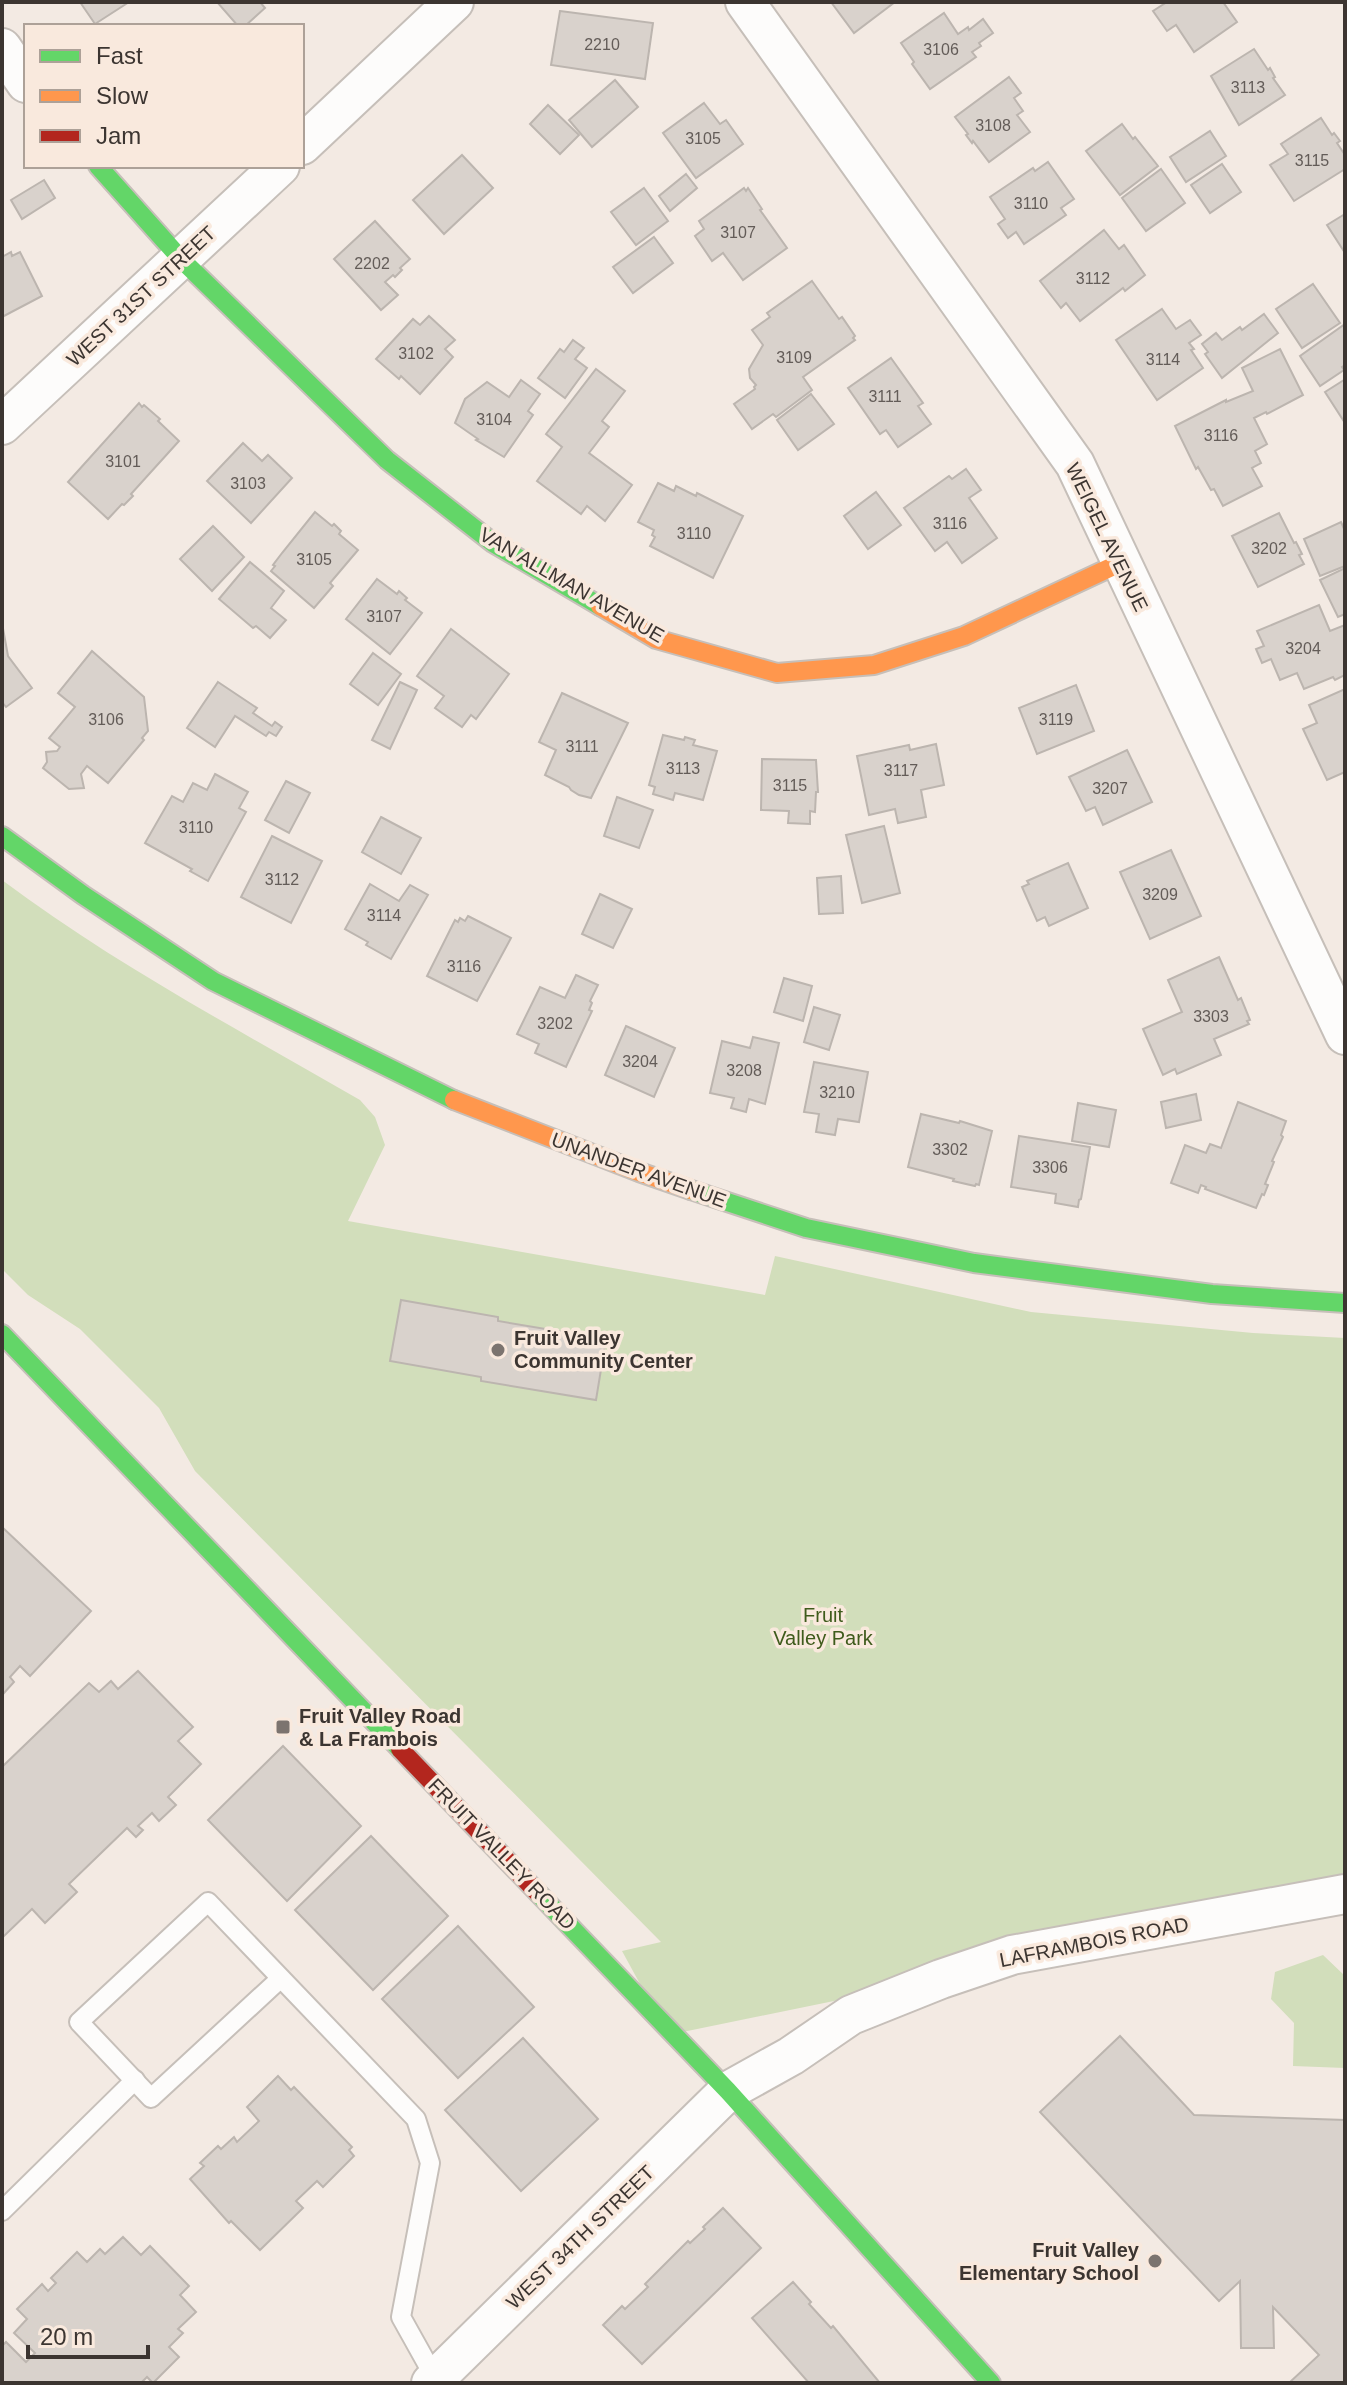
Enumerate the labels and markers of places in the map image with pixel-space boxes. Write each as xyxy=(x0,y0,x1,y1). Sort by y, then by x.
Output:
place label: Fruit Valley Community Center xyxy=(514,1327,693,1372)
marker: Fruit Valley Community Center xyxy=(489,1341,507,1359)
place label: Fruit Valley Road & La Frambois xyxy=(299,1705,461,1750)
marker: Fruit Valley Road & La Frambois xyxy=(274,1718,292,1736)
place label: Fruit Valley Elementary School xyxy=(959,2239,1140,2284)
marker: Fruit Valley Elementary School xyxy=(1146,2252,1164,2270)

